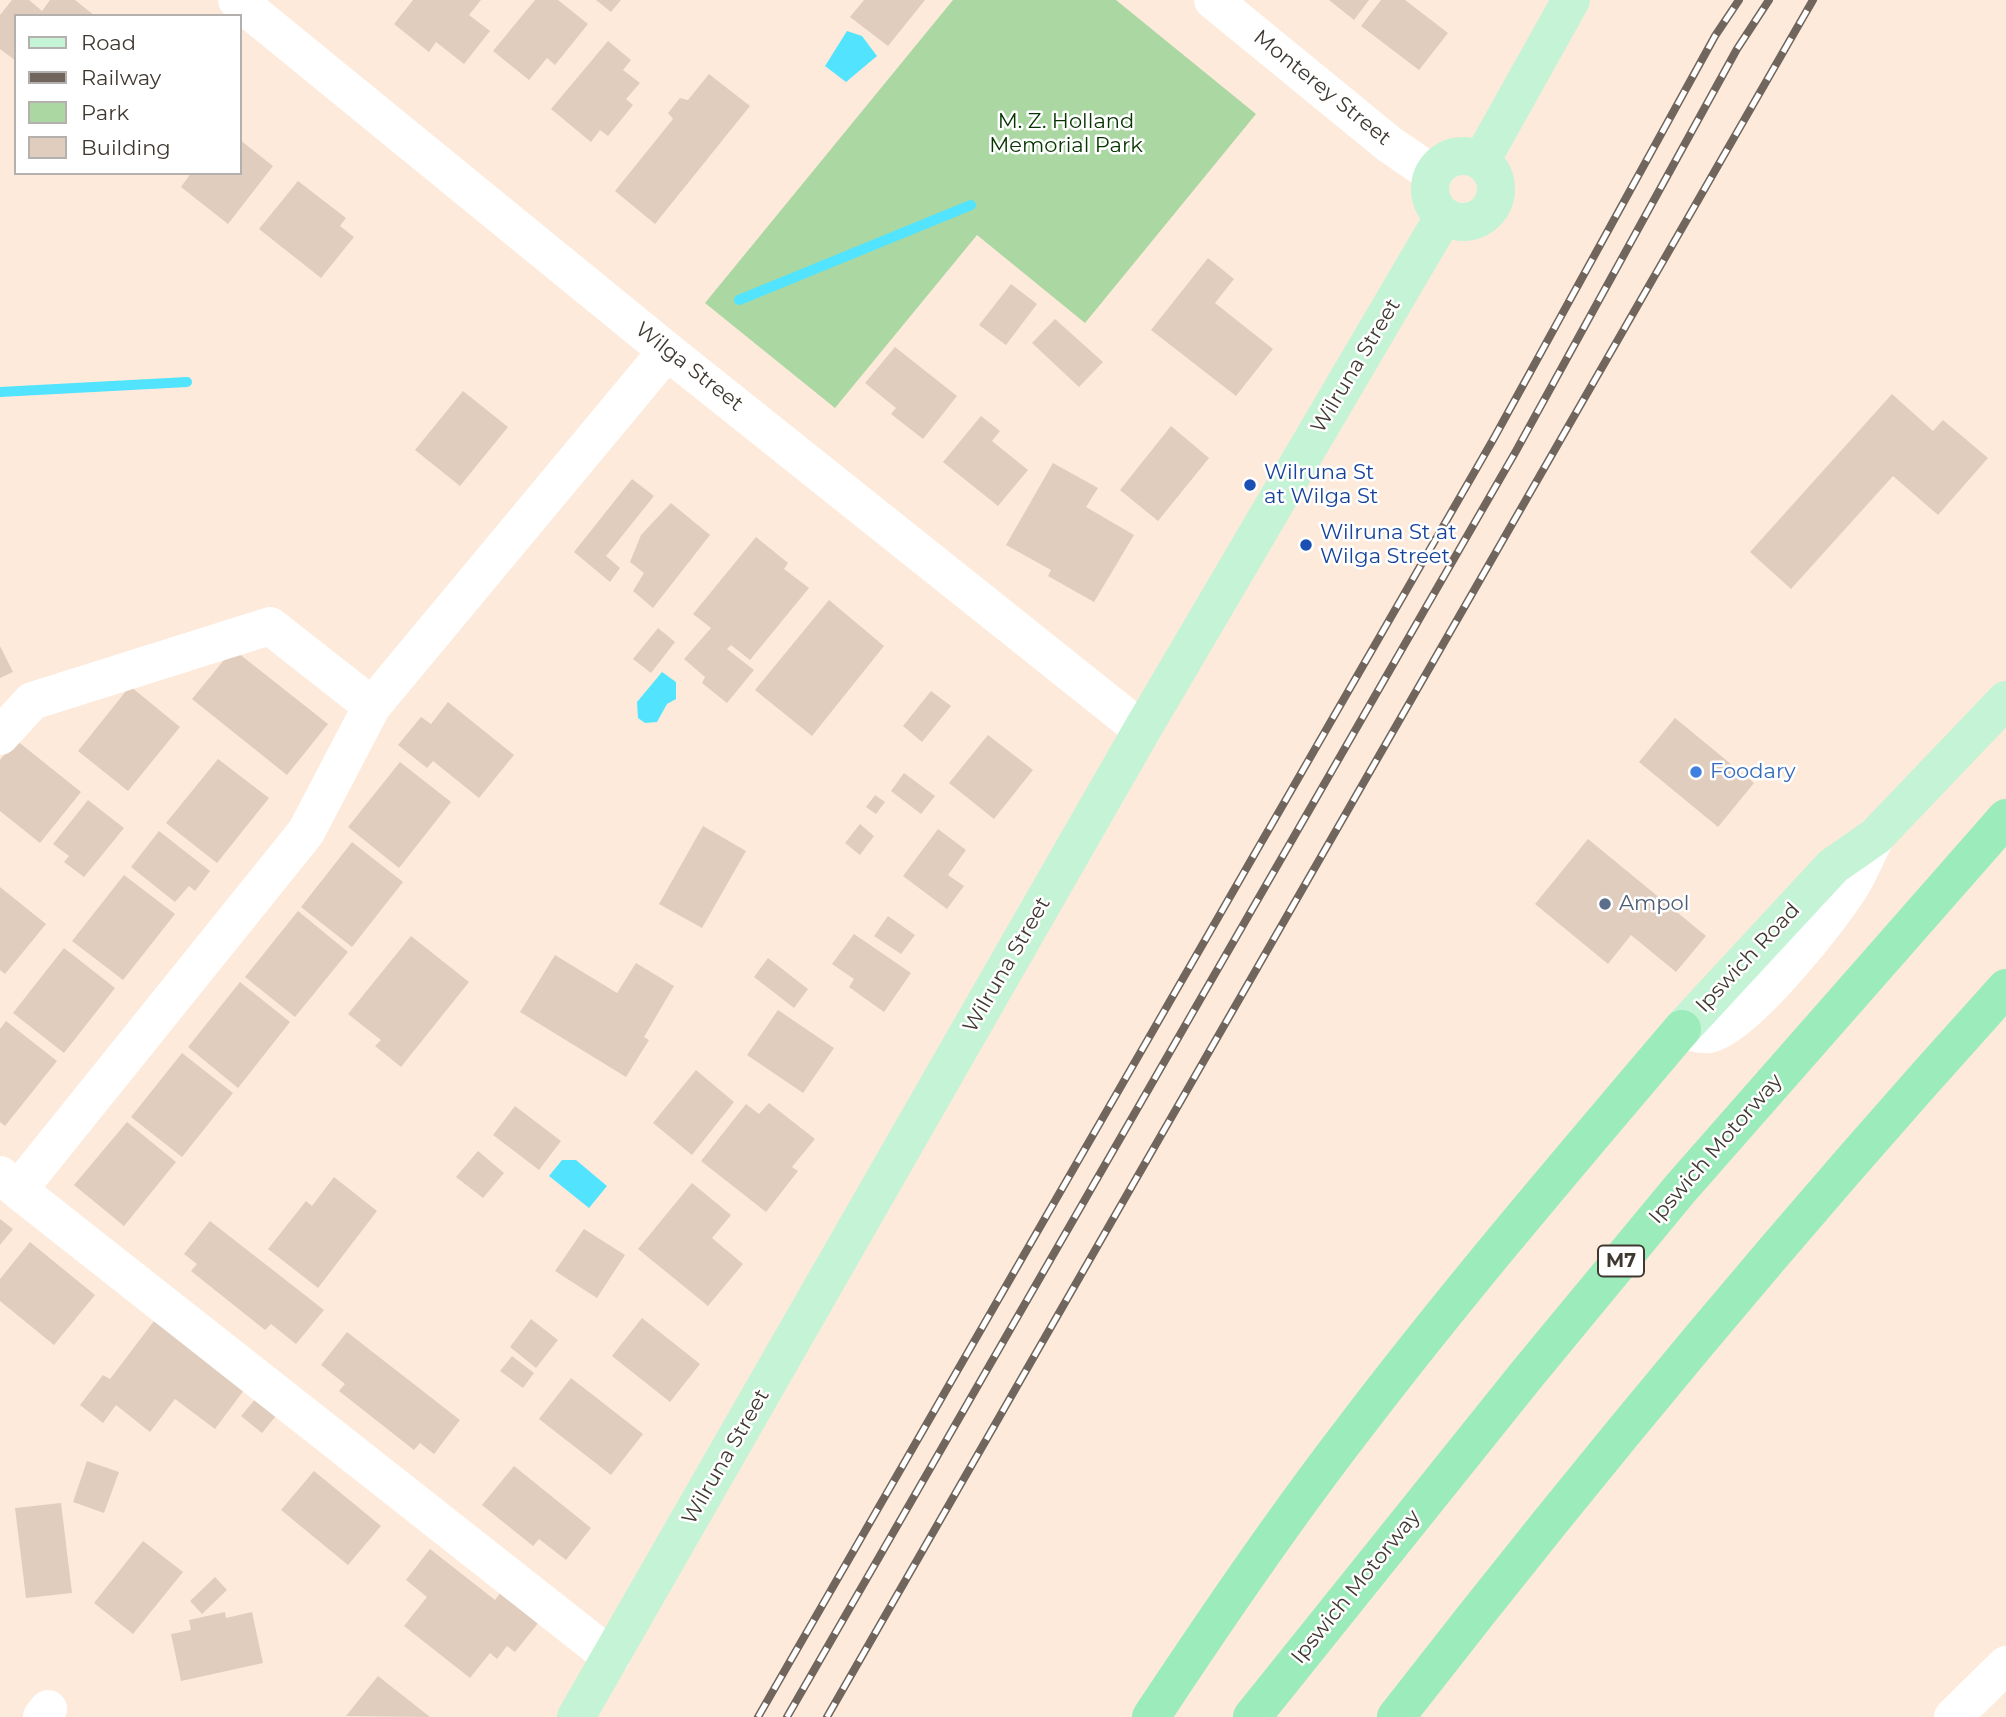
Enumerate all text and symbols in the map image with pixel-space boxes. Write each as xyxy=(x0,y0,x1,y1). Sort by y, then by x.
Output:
legend xyxy=(14,14,242,175)
street label: Monterey Street xyxy=(1248,25,1396,151)
text: Road xyxy=(81,30,136,55)
text: Railway xyxy=(81,65,161,90)
text: Park xyxy=(81,100,129,125)
park label: M. Z. Holland Memorial Park xyxy=(989,109,1143,159)
text: Building xyxy=(81,135,171,160)
street label: Wilruna Street xyxy=(1306,294,1406,438)
street label: Wilga Street xyxy=(630,317,748,417)
place label: Wilruna St at Wilga St xyxy=(1264,460,1378,510)
marker: Wilruna St at Wilga St xyxy=(1242,477,1258,493)
place label: Wilruna St at Wilga Street xyxy=(1320,520,1457,570)
marker: Wilruna St at Wilga Street xyxy=(1298,537,1314,553)
place label: Foodary xyxy=(1710,759,1796,785)
marker: Foodary xyxy=(1688,764,1704,780)
place label: Ampol xyxy=(1619,891,1689,917)
street label: Wilruna Street xyxy=(958,893,1056,1037)
marker: Ampol xyxy=(1597,896,1613,912)
street label: Ipswich Road xyxy=(1691,898,1805,1018)
street label: Ipswich Motorway xyxy=(1644,1069,1788,1229)
road number: M7 xyxy=(1598,1246,1644,1276)
street label: Wilruna Street xyxy=(677,1385,775,1529)
street label: Ipswich Motorway xyxy=(1286,1505,1426,1669)

